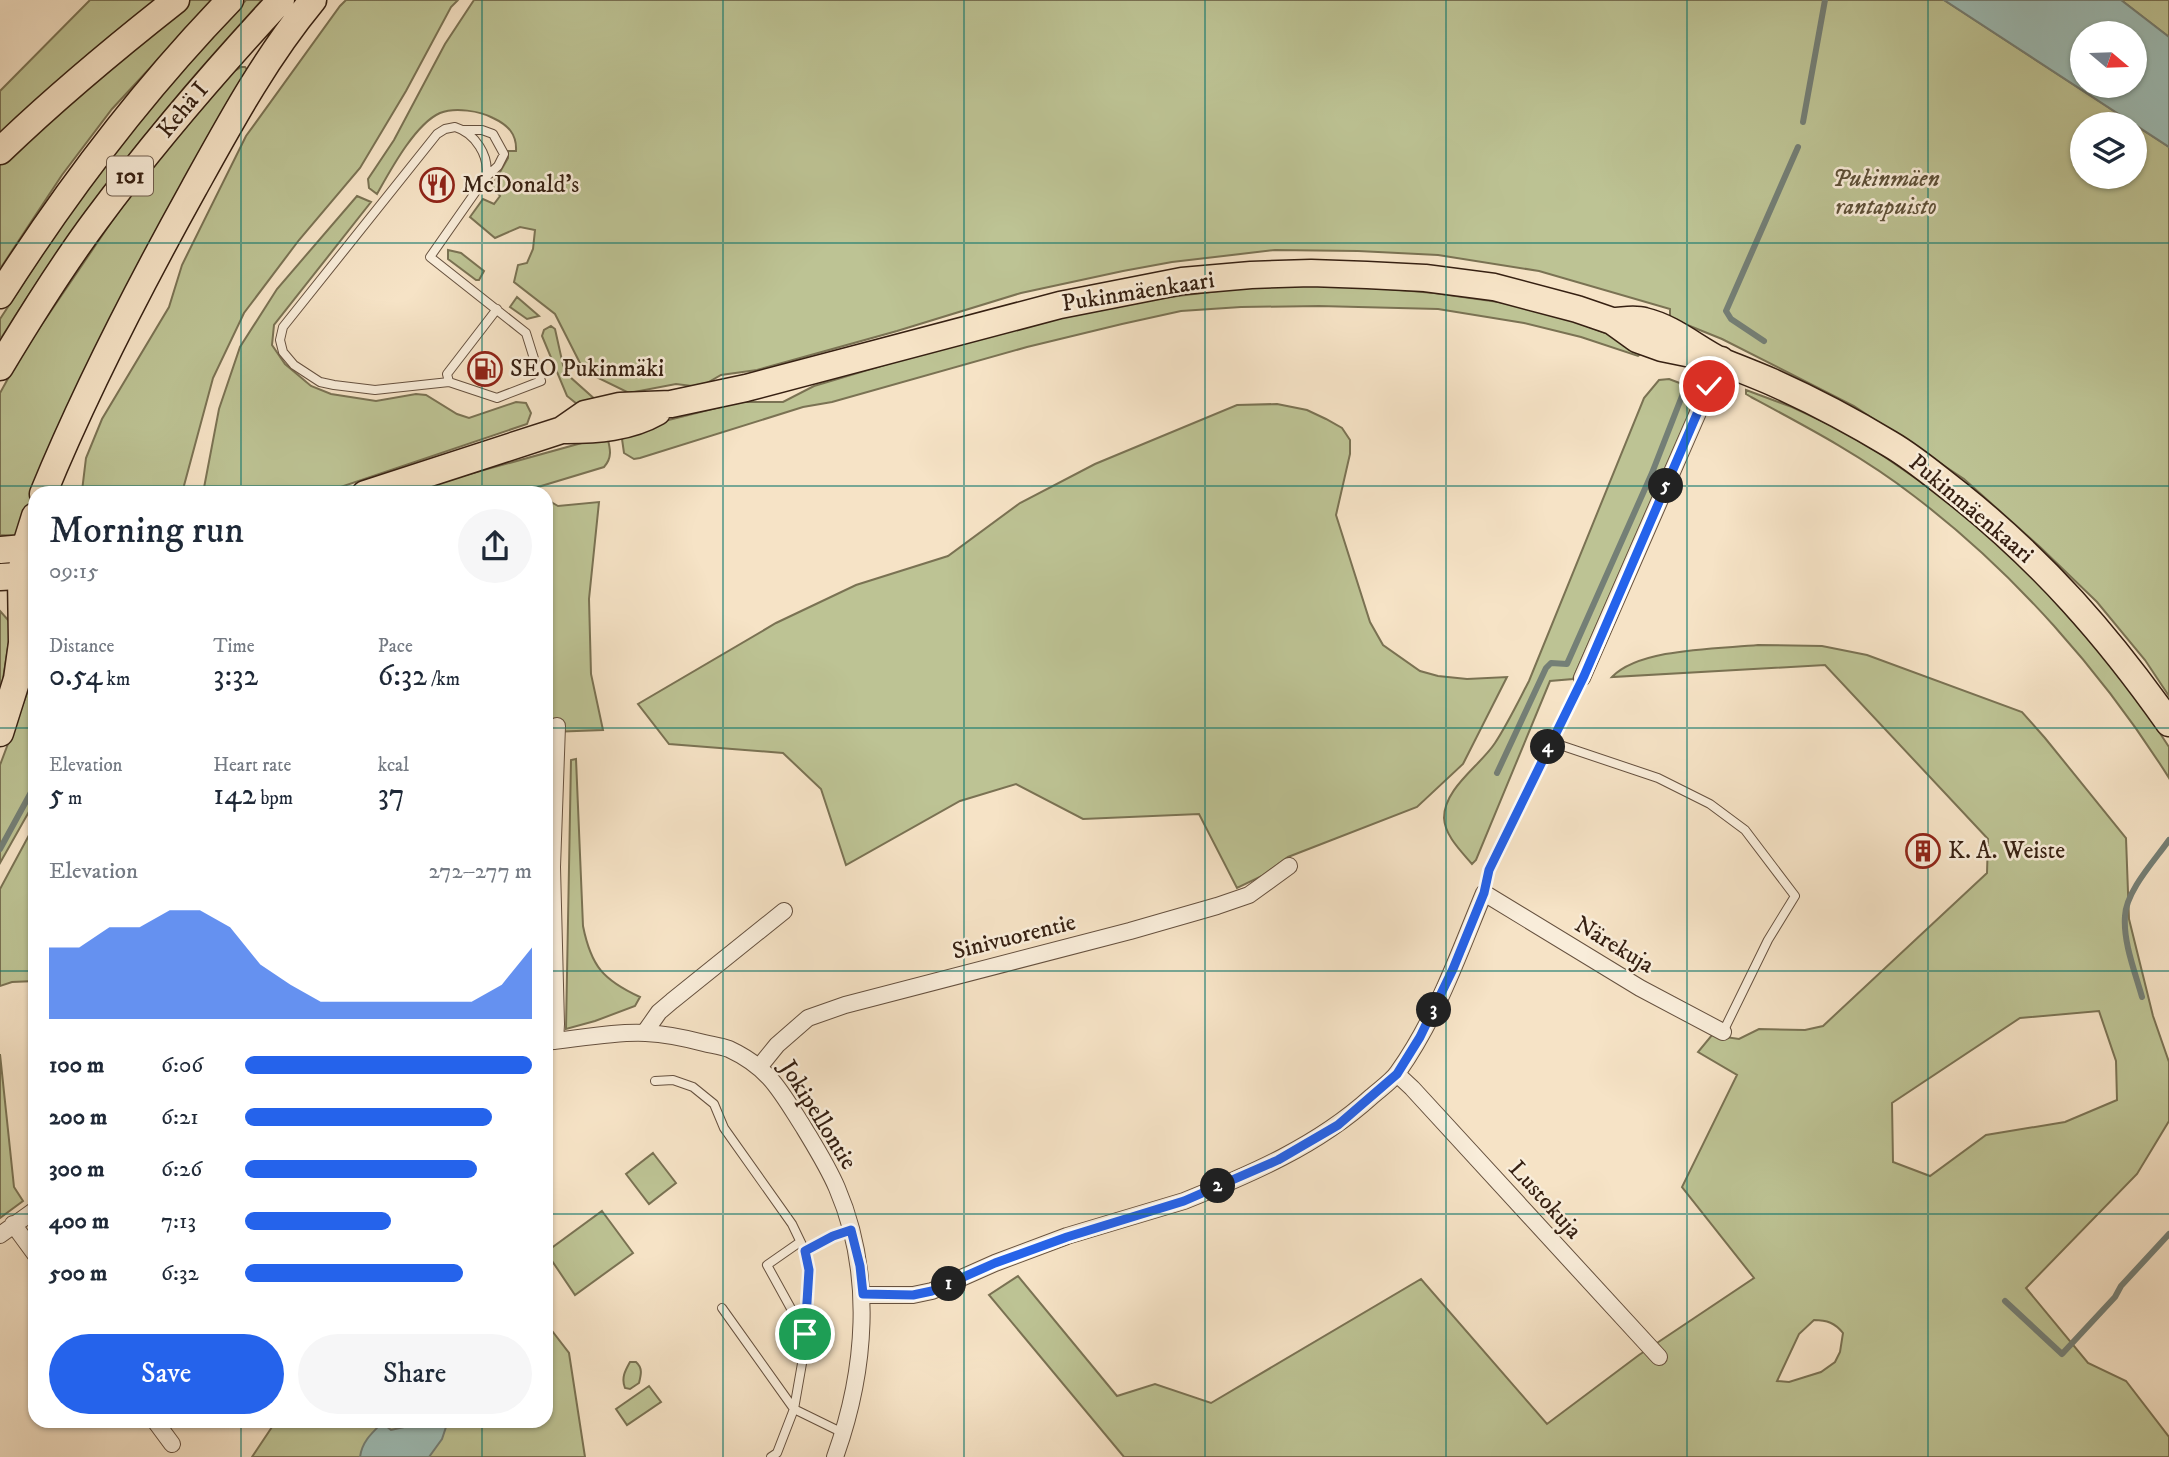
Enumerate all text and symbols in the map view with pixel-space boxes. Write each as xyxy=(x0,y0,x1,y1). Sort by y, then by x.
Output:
north arrow xyxy=(2070,21,2147,98)
map controls xyxy=(2070,21,2147,189)
street label: Kehä I xyxy=(151,76,215,144)
button: layers xyxy=(2070,112,2147,189)
road number: 101 xyxy=(107,156,153,196)
park label: Pukinmäen rantapuisto xyxy=(1832,164,1940,222)
restaurant icon: McDonald's xyxy=(418,166,456,204)
place label: McDonald's xyxy=(462,170,579,200)
street label: Pukinmäenkaari xyxy=(1059,265,1217,319)
fuel station icon: SEO Pukinmäki xyxy=(466,350,504,388)
place label: SEO Pukinmäki xyxy=(510,354,664,384)
pin xyxy=(1679,356,1739,416)
icon: check xyxy=(1690,367,1728,405)
street label: Pukinmäenkaari xyxy=(1902,448,2040,570)
pin: 5 xyxy=(1648,468,1684,504)
text: 5 xyxy=(1661,474,1670,497)
text: Morning run xyxy=(49,507,244,555)
button: share xyxy=(458,509,532,583)
text: 09:15 xyxy=(49,557,99,586)
text: Distance xyxy=(49,635,114,658)
text: Time xyxy=(213,635,255,658)
text: Pace xyxy=(378,635,413,658)
text: 0.54 xyxy=(49,658,102,695)
text: 3:32 xyxy=(213,658,258,695)
text: 6:32 xyxy=(378,658,427,695)
text: km xyxy=(102,668,130,691)
text: /km xyxy=(427,668,460,691)
pin: 4 xyxy=(1530,730,1566,764)
text: 4 xyxy=(1542,735,1553,758)
text: Elevation xyxy=(49,754,123,777)
text: Heart rate xyxy=(213,754,291,777)
text: kcal xyxy=(378,754,409,777)
text: 5 xyxy=(49,777,64,814)
text: 142 xyxy=(213,777,256,814)
text: 37 xyxy=(378,777,405,814)
text: m xyxy=(64,787,82,810)
text: bpm xyxy=(256,787,293,810)
building icon: K. A. Weiste xyxy=(1904,832,1942,870)
place label: K. A. Weiste xyxy=(1948,836,2065,866)
text: Elevation xyxy=(49,857,138,886)
text: 272–277 m xyxy=(429,857,532,886)
street label: Sinivuorentie xyxy=(949,907,1079,967)
street label: Närekuja xyxy=(1569,910,1660,981)
pin: 3 xyxy=(1416,992,1452,1028)
text: 3 xyxy=(1430,998,1437,1021)
text: 100 m xyxy=(49,1051,104,1080)
text: 6:06 xyxy=(161,1051,203,1080)
street label: Jokipellontie xyxy=(772,1053,863,1175)
text: 200 m xyxy=(49,1103,107,1132)
text: 6:21 xyxy=(161,1103,199,1132)
street label: Lustokuja xyxy=(1502,1154,1589,1246)
text: 300 m xyxy=(49,1155,105,1184)
text: 6:26 xyxy=(161,1155,202,1184)
pin: 2 xyxy=(1200,1168,1236,1204)
text: 2 xyxy=(1213,1174,1222,1197)
text: 400 m xyxy=(49,1207,109,1236)
text: 7:13 xyxy=(161,1207,196,1236)
text: 500 m xyxy=(49,1259,107,1288)
text: 6:32 xyxy=(161,1259,199,1288)
pin: 1 xyxy=(932,1266,967,1302)
text: 1 xyxy=(945,1272,952,1295)
pin xyxy=(775,1304,835,1364)
icon: arrive xyxy=(786,1315,824,1353)
button: Save xyxy=(49,1334,284,1414)
button: Share xyxy=(298,1334,532,1414)

